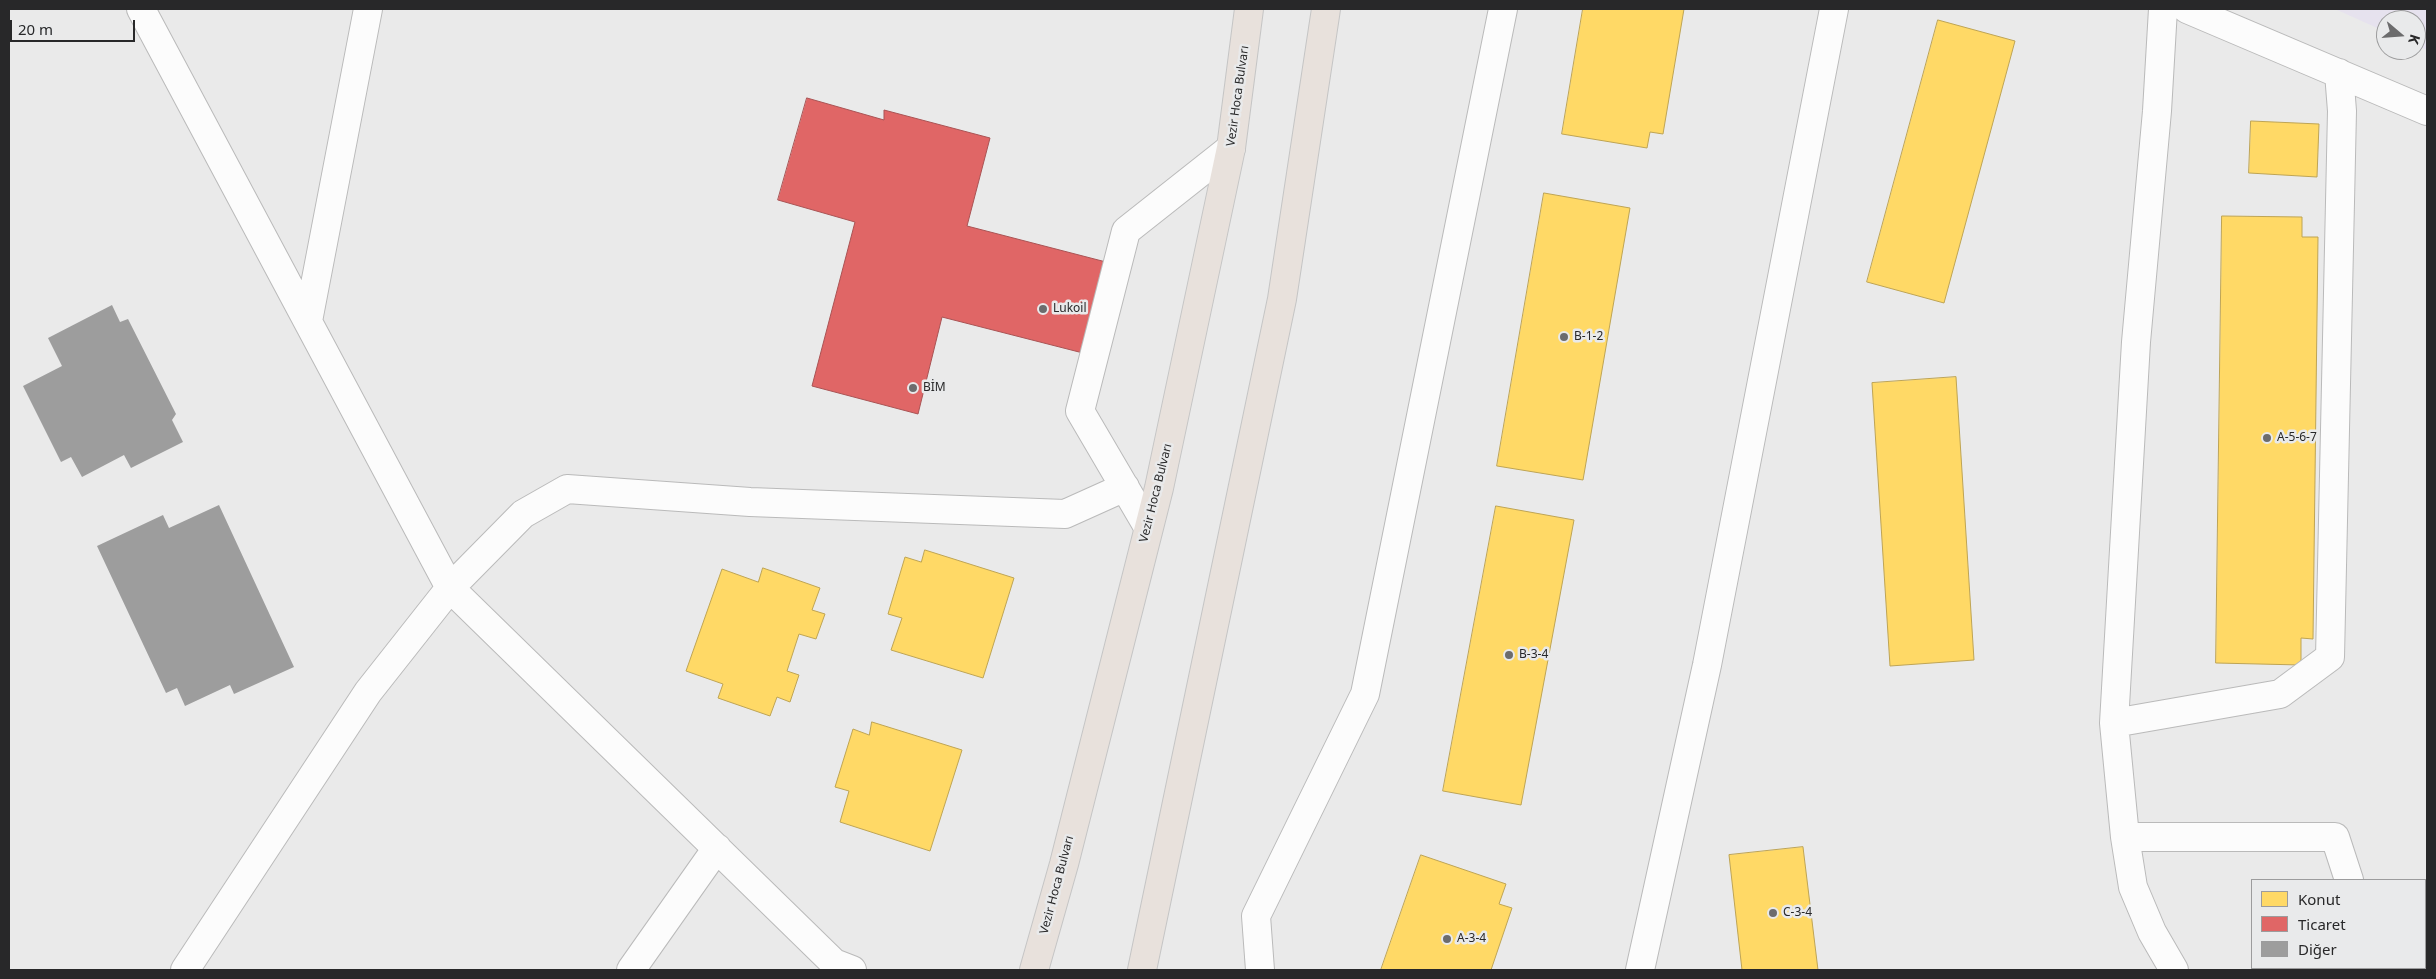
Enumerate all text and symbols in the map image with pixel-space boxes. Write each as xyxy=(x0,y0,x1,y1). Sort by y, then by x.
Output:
scale bar xyxy=(12,10,138,42)
north arrow xyxy=(2376,10,2426,60)
text: 20 m xyxy=(18,19,53,39)
text: K xyxy=(2404,32,2425,47)
street label: Vezir Hoca Bulvarı xyxy=(1224,45,1252,147)
place label: Lukoil xyxy=(1053,302,1087,316)
marker: Lukoil xyxy=(1037,303,1049,315)
place label: B-1-2 xyxy=(1574,330,1603,344)
marker: B-1-2 xyxy=(1558,331,1570,343)
place label: BİM xyxy=(923,381,946,395)
marker: BİM xyxy=(907,382,919,394)
place label: A-5-6-7 xyxy=(2277,431,2317,445)
marker: A-5-6-7 xyxy=(2261,432,2273,444)
street label: Vezir Hoca Bulvarı xyxy=(1137,442,1175,544)
place label: B-3-4 xyxy=(1519,648,1548,662)
marker: B-3-4 xyxy=(1503,649,1515,661)
street label: Vezir Hoca Bulvarı xyxy=(1037,834,1077,936)
legend xyxy=(2251,879,2426,969)
text: Konut xyxy=(2298,889,2340,909)
place label: C-3-4 xyxy=(1783,906,1812,920)
marker: C-3-4 xyxy=(1767,907,1779,919)
text: Ticaret xyxy=(2298,914,2346,934)
place label: A-3-4 xyxy=(1457,932,1486,946)
marker: A-3-4 xyxy=(1441,933,1453,945)
text: Diğer xyxy=(2298,939,2337,959)

